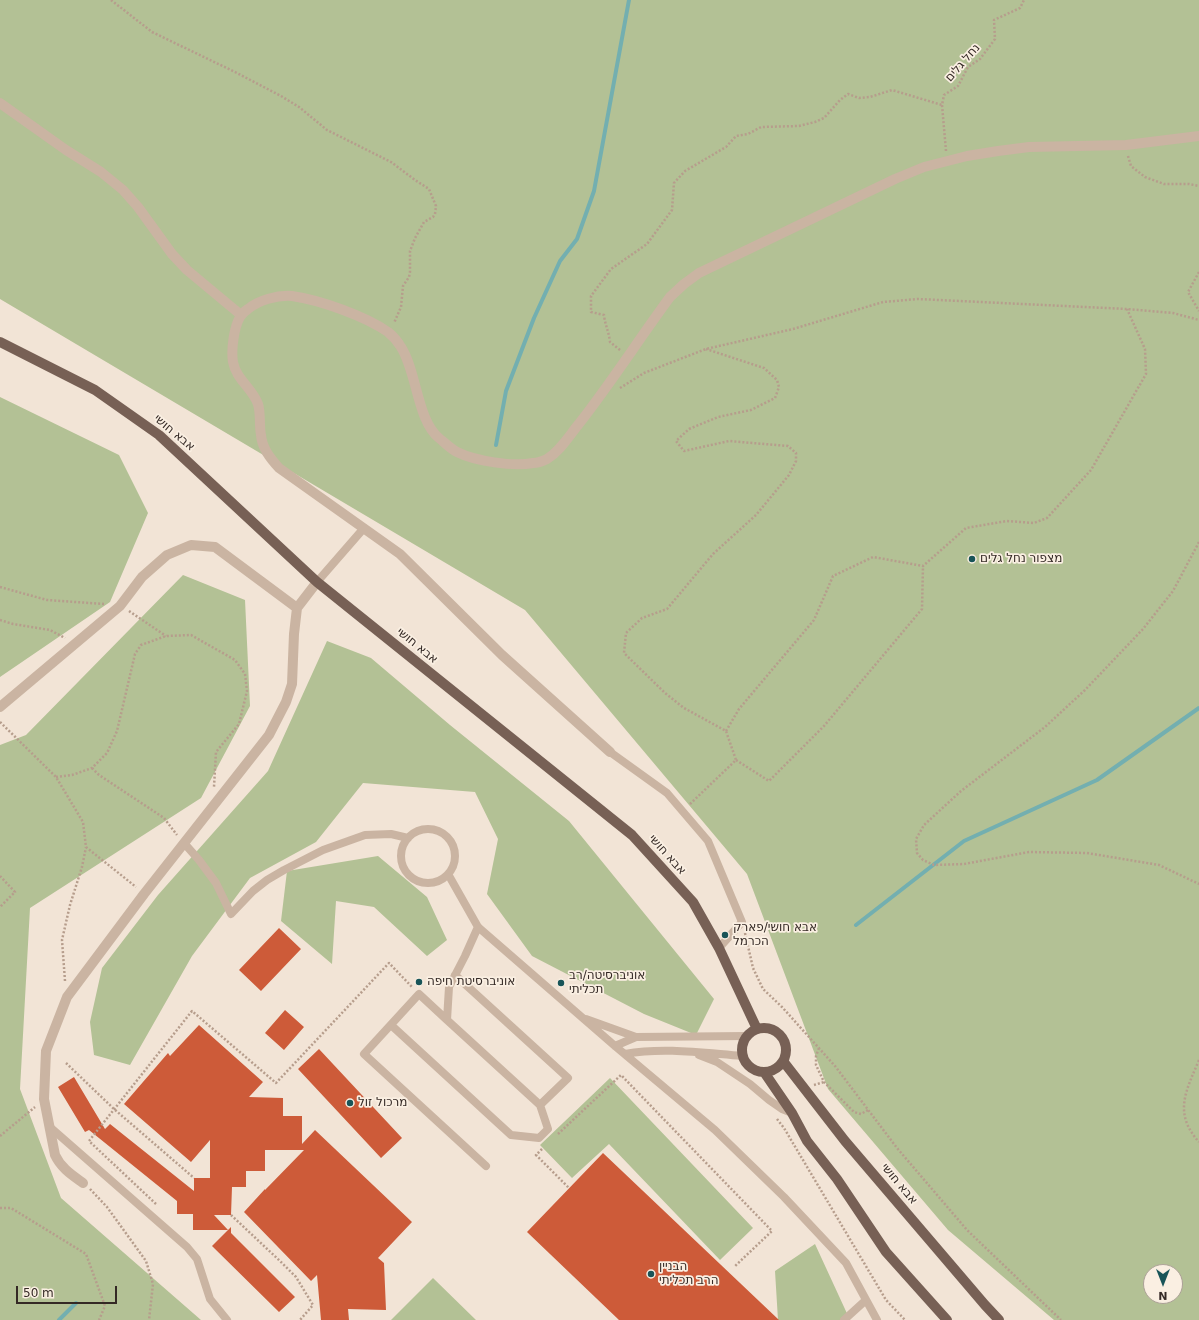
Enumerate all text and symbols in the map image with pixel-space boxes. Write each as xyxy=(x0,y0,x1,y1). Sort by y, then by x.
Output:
street label: נחל גלים xyxy=(943,41,983,85)
street label: אבא חושי xyxy=(151,412,197,454)
place label: מצפור נחל גלים xyxy=(980,552,1062,566)
marker: מצפור נחל גלים xyxy=(967,554,977,564)
street label: אבא חושי xyxy=(393,625,441,667)
street label: אבא חושי xyxy=(645,832,689,878)
place label: אבא חושי/פארק הכרמל xyxy=(733,921,817,949)
marker: אבא חושי/פארק הכרמל xyxy=(720,930,730,940)
place label: אוניברסיטה/רב תכליתי xyxy=(569,969,645,997)
place label: אוניברסיטת חיפה xyxy=(427,975,515,989)
marker: אוניברסיטת חיפה xyxy=(414,977,424,987)
marker: אוניברסיטה/רב תכליתי xyxy=(556,978,566,988)
place label: מרכול זול xyxy=(358,1096,407,1110)
marker: מרכול זול xyxy=(345,1098,355,1108)
street label: אבא חושי xyxy=(878,1161,920,1207)
place label: הבניין הרב תכליתי xyxy=(659,1260,719,1288)
north arrow xyxy=(1143,1264,1183,1304)
marker: הבניין הרב תכליתי xyxy=(646,1269,656,1279)
scale bar xyxy=(18,1278,119,1304)
text: 50 m xyxy=(23,1286,54,1300)
text: N xyxy=(1158,1289,1168,1302)

